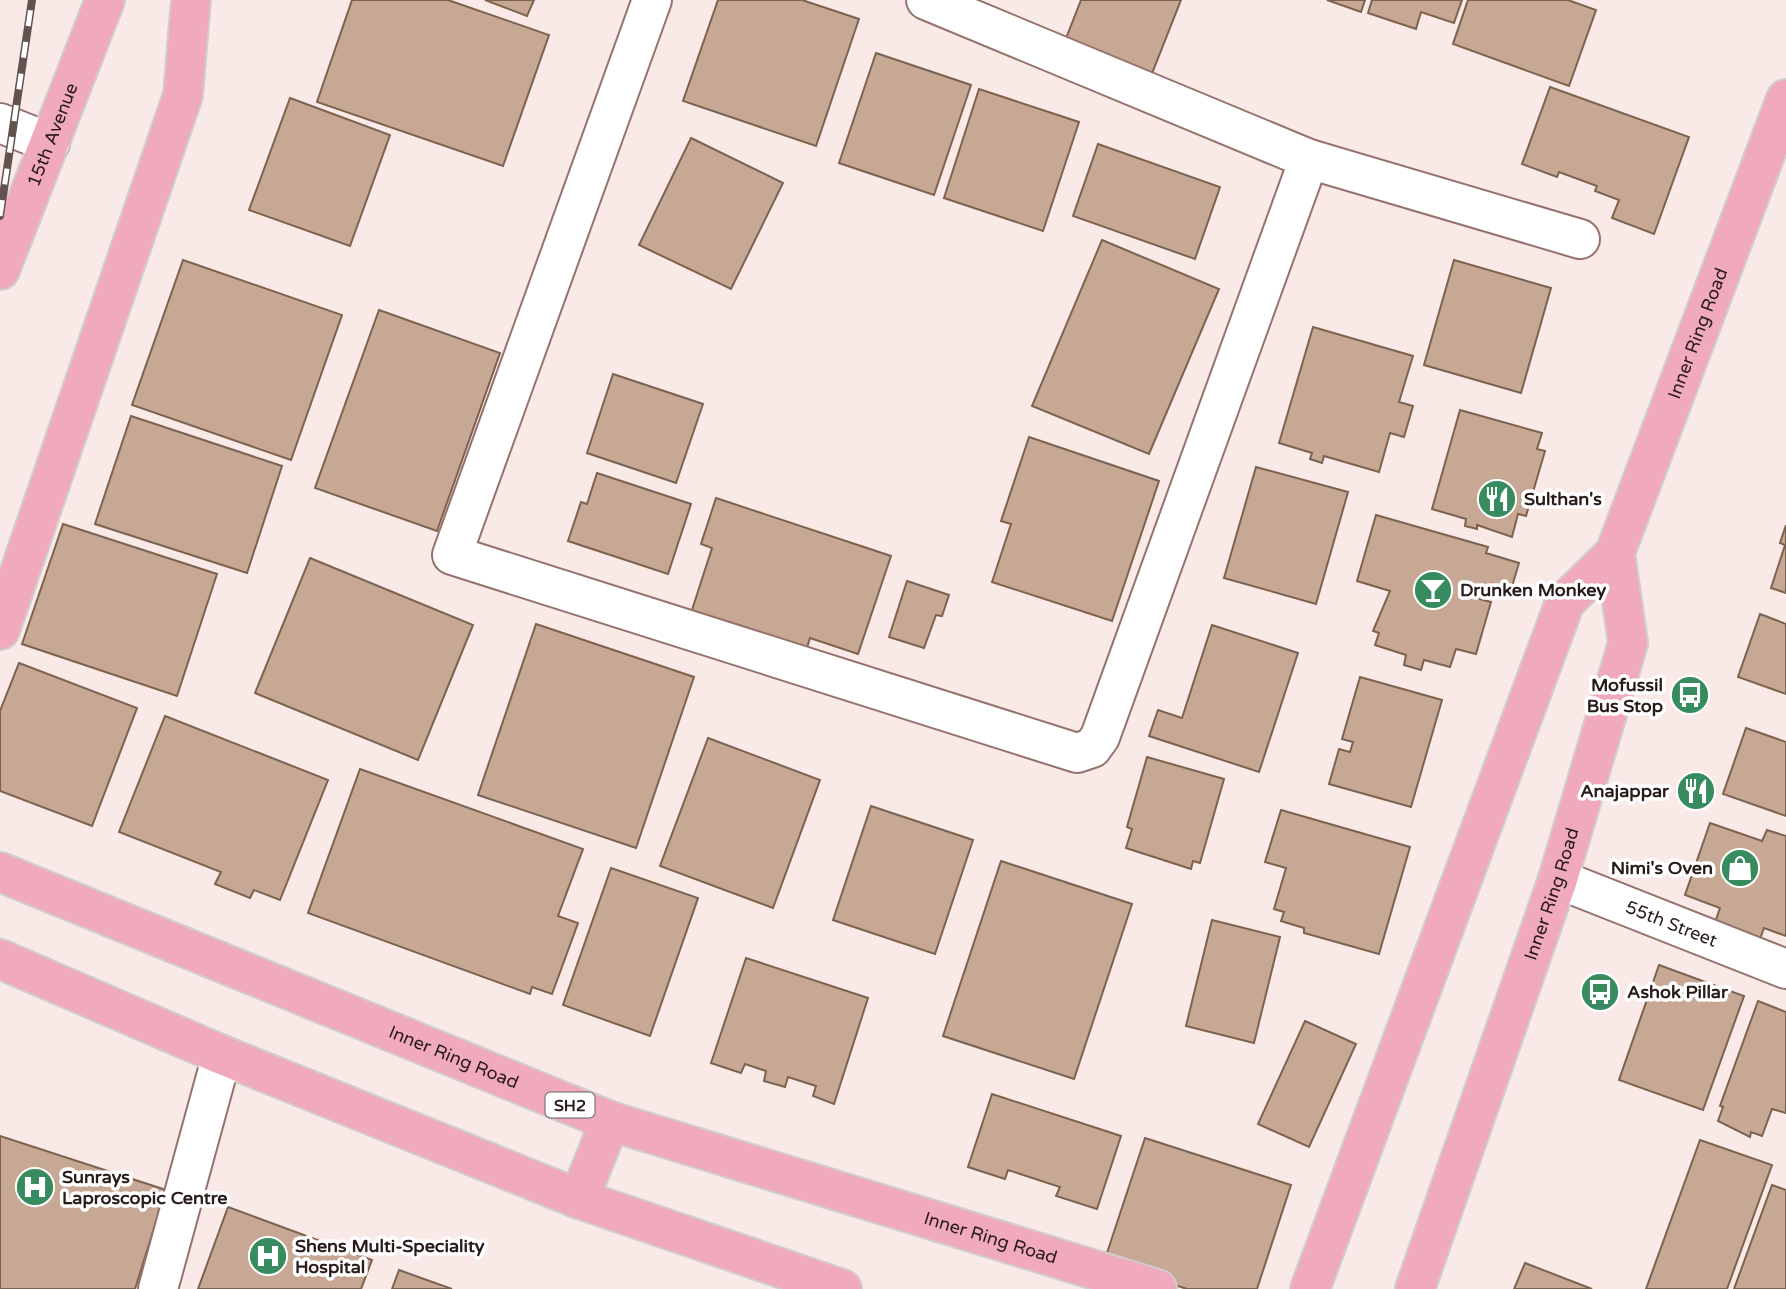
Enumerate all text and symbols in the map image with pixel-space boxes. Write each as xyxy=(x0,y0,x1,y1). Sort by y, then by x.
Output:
street label: 15th Avenue xyxy=(22,80,83,190)
street label: Inner Ring Road xyxy=(1663,265,1732,402)
restaurant icon: Sulthan's xyxy=(1476,478,1518,520)
place label: Sulthan's xyxy=(1524,488,1602,510)
bar icon: Drunken Monkey xyxy=(1412,569,1454,611)
place label: Drunken Monkey xyxy=(1460,579,1606,601)
place label: Mofussil Bus Stop xyxy=(1587,674,1663,717)
bus stop icon: Mofussil Bus Stop xyxy=(1669,674,1711,716)
restaurant icon: Anajappar xyxy=(1675,770,1717,812)
place label: Anajappar xyxy=(1580,780,1670,802)
street label: Inner Ring Road xyxy=(1520,825,1584,963)
shop icon: Nimi's Oven xyxy=(1719,847,1761,889)
place label: Nimi's Oven xyxy=(1611,857,1713,879)
street label: 55th Street xyxy=(1622,896,1721,952)
bus stop icon: Ashok Pillar xyxy=(1579,971,1621,1013)
place label: Ashok Pillar xyxy=(1627,981,1729,1003)
street label: Inner Ring Road xyxy=(385,1021,522,1093)
road number: SH2 xyxy=(546,1092,594,1118)
hospital icon: Sunrays Laproscopic Centre xyxy=(14,1166,56,1208)
place label: Sunrays Laproscopic Centre xyxy=(62,1166,227,1209)
street label: Inner Ring Road xyxy=(921,1207,1060,1269)
hospital icon: Shens Multi-Speciality Hospital xyxy=(247,1235,289,1277)
place label: Shens Multi-Speciality Hospital xyxy=(295,1235,485,1278)

